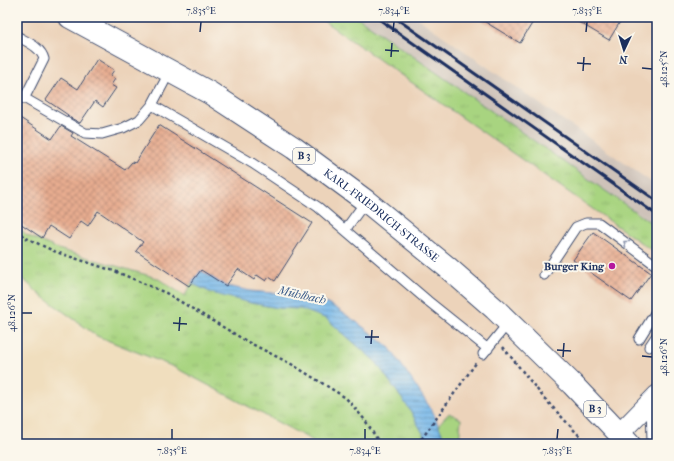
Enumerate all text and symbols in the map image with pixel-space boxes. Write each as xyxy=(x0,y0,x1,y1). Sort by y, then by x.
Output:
text: 7.835°E xyxy=(186,5,216,17)
text: 7.834°E xyxy=(378,5,410,17)
text: 7.833°E xyxy=(572,5,602,17)
north arrow xyxy=(604,30,644,70)
text: 48.125°N xyxy=(658,50,670,88)
text: N xyxy=(618,53,628,66)
road number: B 3 xyxy=(293,148,315,164)
street label: KARL-FRIEDRICH-STRASSE xyxy=(321,166,442,265)
one-way arrow xyxy=(623,241,630,248)
place label: Burger King xyxy=(544,260,605,273)
marker: Burger King xyxy=(607,261,617,271)
water label: Mühlbach xyxy=(276,283,327,307)
text: 48.126°N xyxy=(6,293,18,332)
text: 48.126°N xyxy=(658,337,670,376)
road number: B 3 xyxy=(584,401,606,417)
text: 7.835°E xyxy=(157,445,187,457)
text: 7.834°E xyxy=(349,445,381,457)
text: 7.833°E xyxy=(542,445,572,457)

